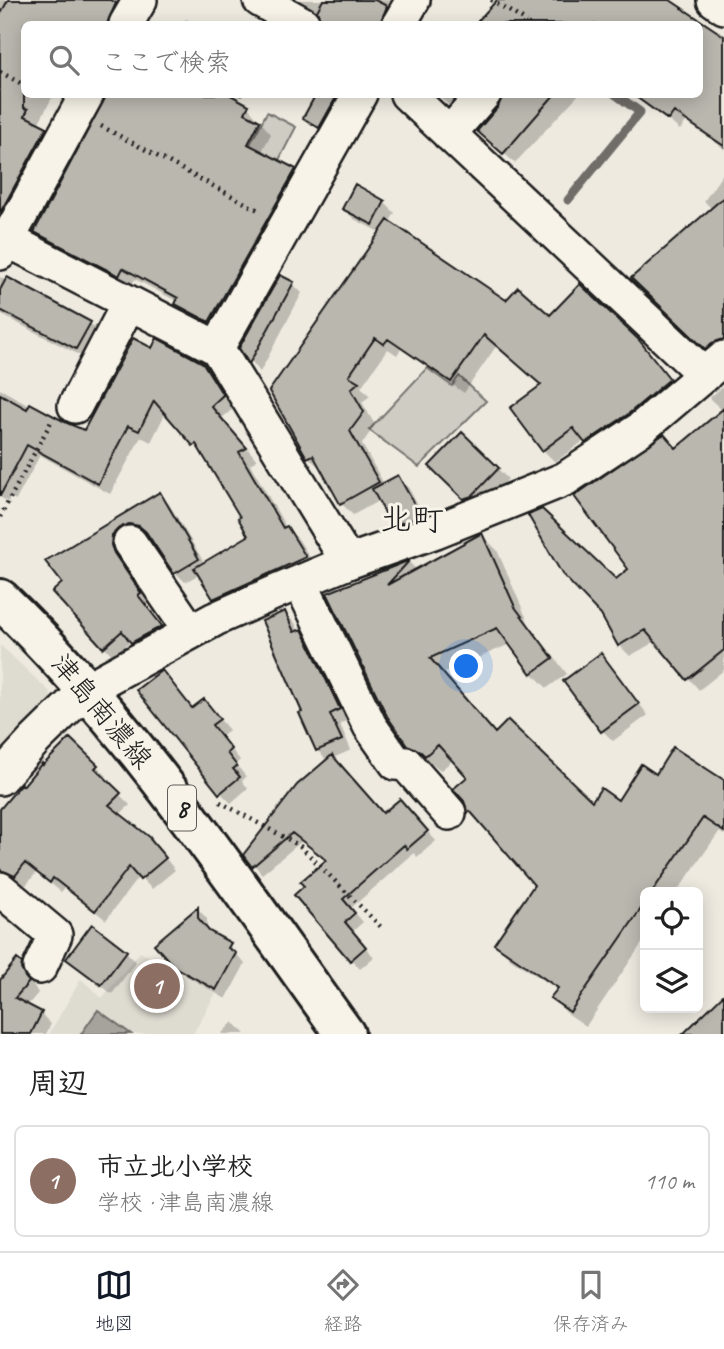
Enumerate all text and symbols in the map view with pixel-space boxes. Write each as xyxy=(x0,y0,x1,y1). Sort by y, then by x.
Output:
search box xyxy=(21,21,703,98)
icon: search xyxy=(45,41,83,79)
text: ここで検索 xyxy=(101,46,231,79)
district label: 北町 xyxy=(380,499,444,540)
street label: 津島南濃線 xyxy=(44,646,160,776)
your location xyxy=(449,649,483,683)
road number: 8 xyxy=(168,786,196,830)
map controls xyxy=(640,887,703,1013)
button: locate xyxy=(640,887,703,950)
button: layers xyxy=(640,950,703,1013)
pin: 1 xyxy=(134,960,180,1012)
text: 周辺 xyxy=(28,1064,88,1102)
text: 市立北小学校 xyxy=(97,1150,253,1183)
text: 1 xyxy=(48,1167,58,1196)
text: 110 m xyxy=(645,1167,694,1196)
text: 学校 · 津島南濃線 xyxy=(97,1188,273,1217)
tab: 地図 xyxy=(95,1266,133,1336)
tab: 経路 xyxy=(324,1266,362,1336)
tab: 保存済み xyxy=(553,1266,629,1336)

